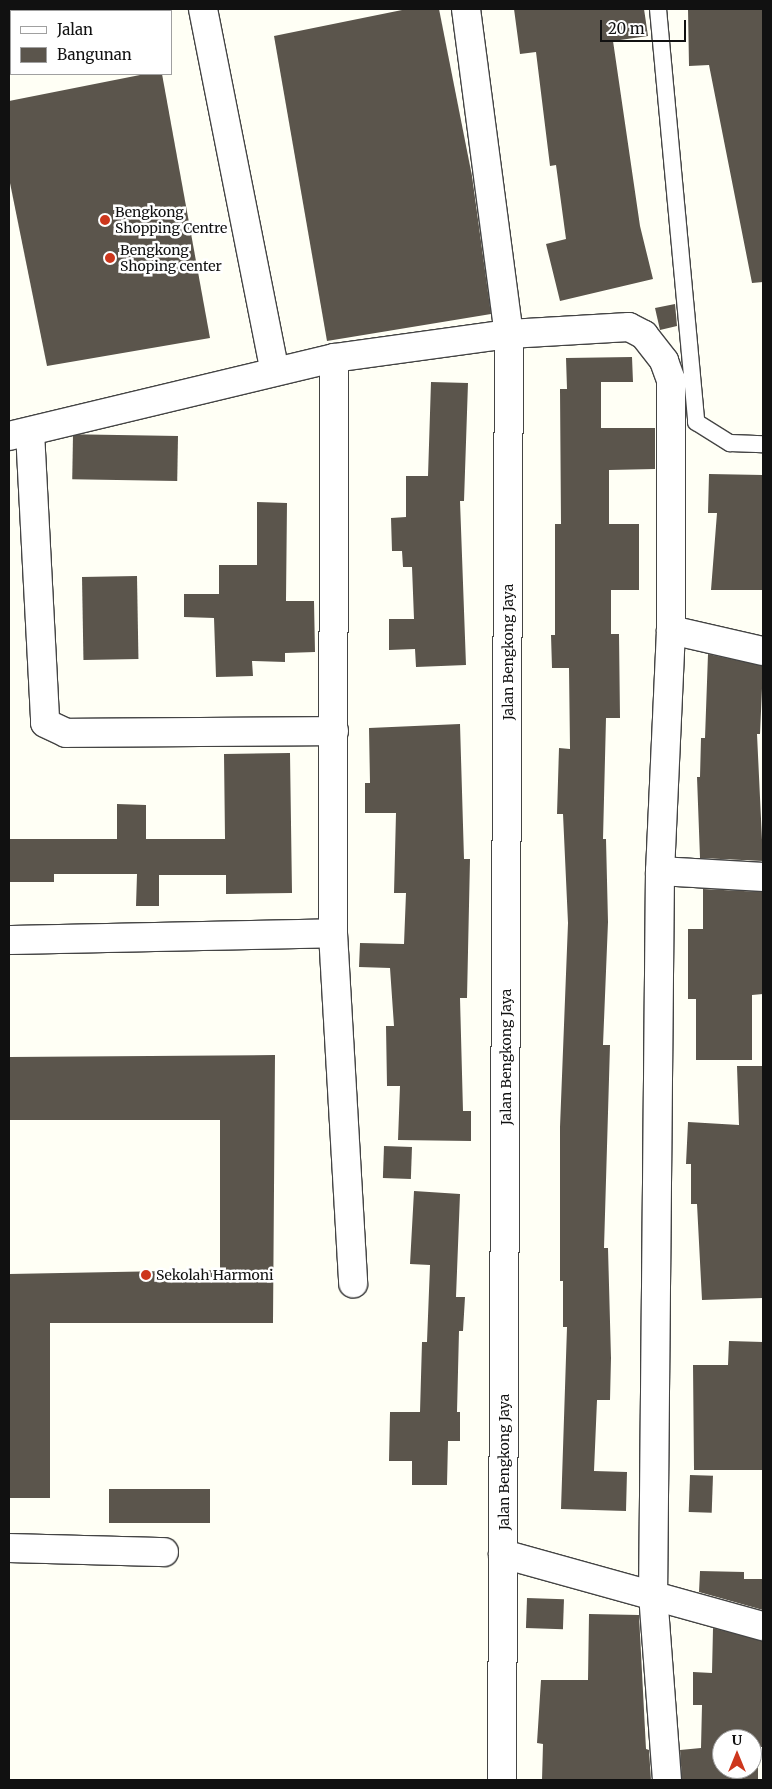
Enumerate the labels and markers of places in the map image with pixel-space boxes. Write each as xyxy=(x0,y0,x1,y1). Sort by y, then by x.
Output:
place label: Bengkong Shopping Centre xyxy=(115,204,227,236)
marker: Bengkong Shopping Centre xyxy=(99,214,111,226)
place label: Bengkong Shoping center xyxy=(120,242,222,274)
marker: Bengkong Shoping center xyxy=(104,252,116,264)
place label: Sekolah Harmoni xyxy=(156,1267,274,1283)
marker: Sekolah Harmoni xyxy=(140,1269,152,1281)

